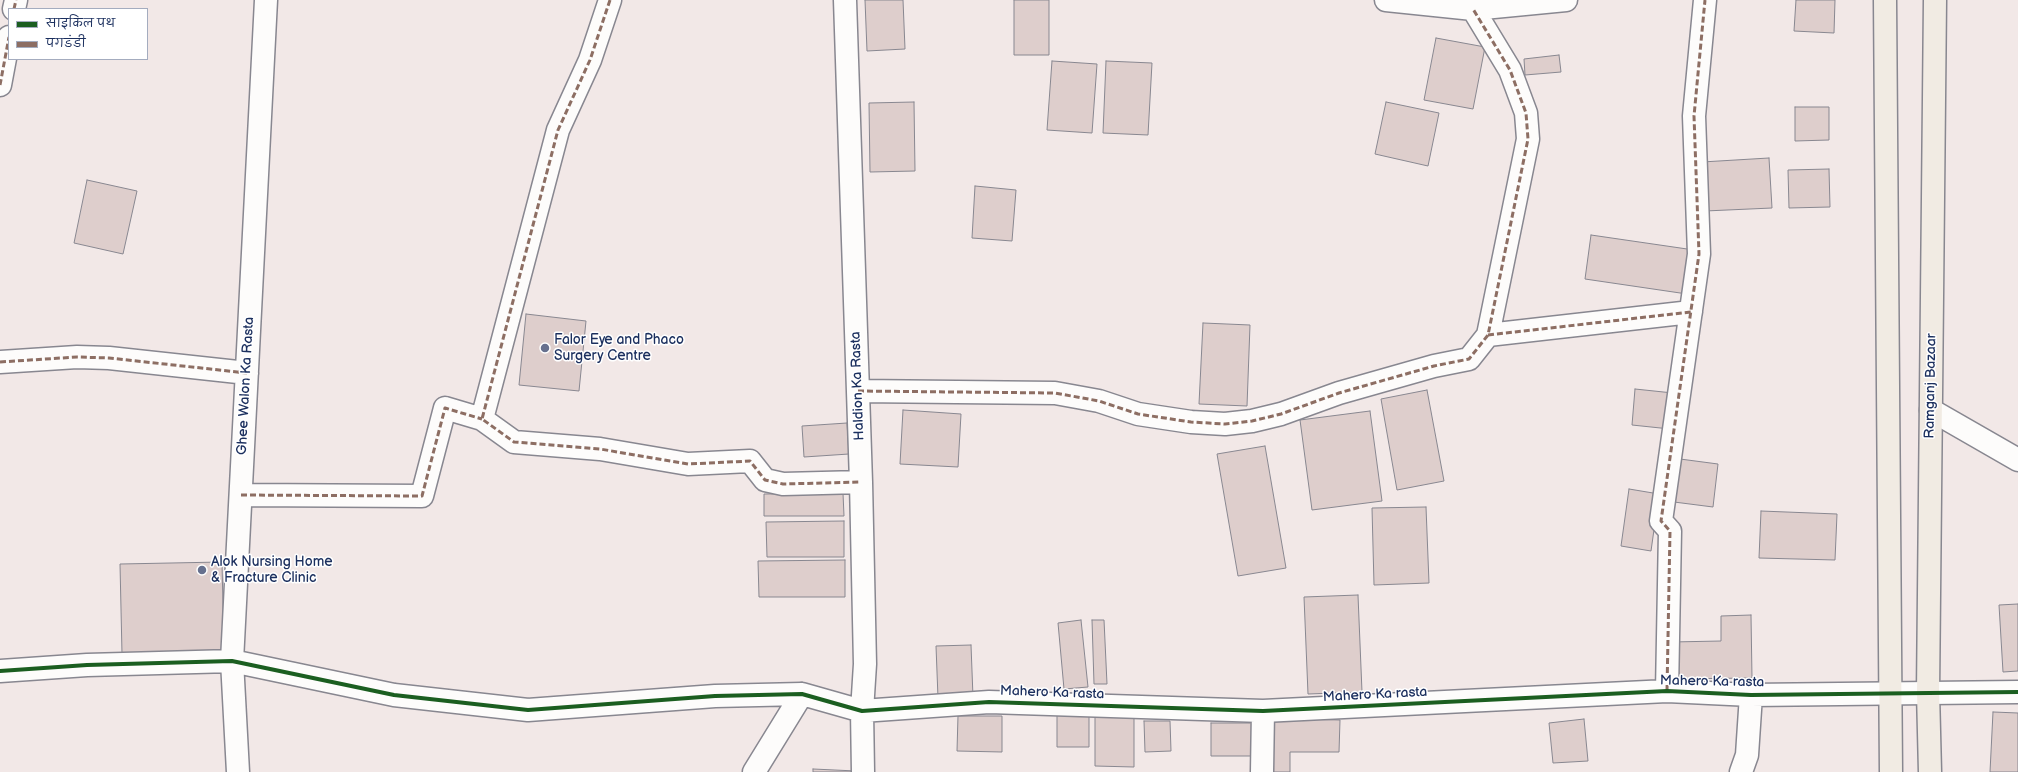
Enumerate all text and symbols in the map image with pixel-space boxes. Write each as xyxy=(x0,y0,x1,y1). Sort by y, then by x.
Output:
legend xyxy=(8,8,148,60)
text: साइकिल पथ xyxy=(46,16,115,31)
text: पगडंडी xyxy=(46,36,86,51)
street label: Ghee Walon Ka Rasta xyxy=(234,316,258,456)
street label: Haldion Ka Rasta xyxy=(848,331,868,441)
place label: Falor Eye and Phaco Surgery Centre xyxy=(554,332,684,364)
street label: Ramganj Bazaar xyxy=(1922,333,1940,439)
marker: Falor Eye and Phaco Surgery Centre xyxy=(539,342,551,354)
place label: Alok Nursing Home & Fracture Clinic xyxy=(211,554,333,586)
marker: Alok Nursing Home & Fracture Clinic xyxy=(196,564,208,576)
street label: Mahero Ka rasta xyxy=(1660,673,1764,691)
street label: Mahero Ka rasta xyxy=(999,683,1105,703)
street label: Mahero Ka rasta xyxy=(1322,684,1428,706)

